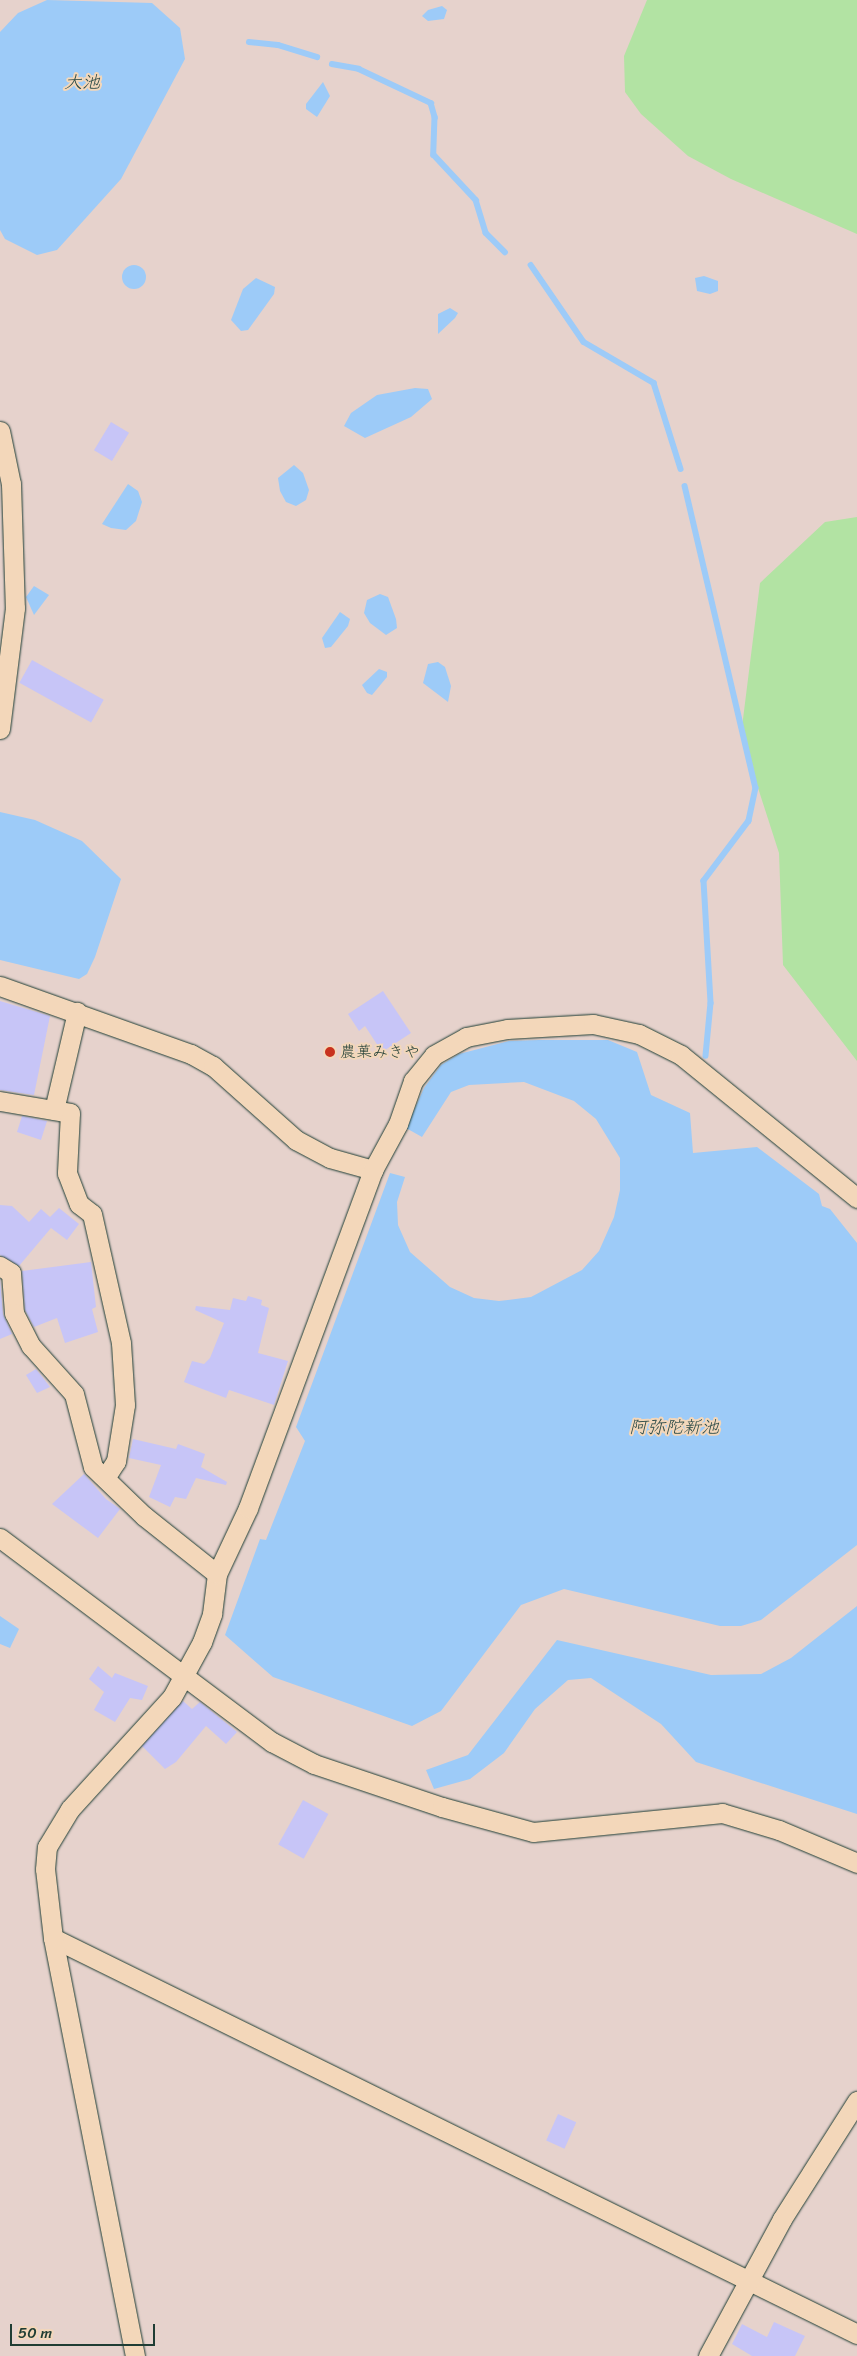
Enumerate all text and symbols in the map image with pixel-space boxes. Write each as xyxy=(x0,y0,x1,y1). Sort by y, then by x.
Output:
water label: 大池 xyxy=(64,71,100,93)
place label: 農菓みきや xyxy=(340,1042,420,1062)
marker: 農菓みきや xyxy=(324,1046,336,1058)
water label: 阿弥陀新池 xyxy=(629,1416,719,1438)
scale bar xyxy=(12,2314,158,2346)
text: 50 m xyxy=(18,2320,52,2346)

